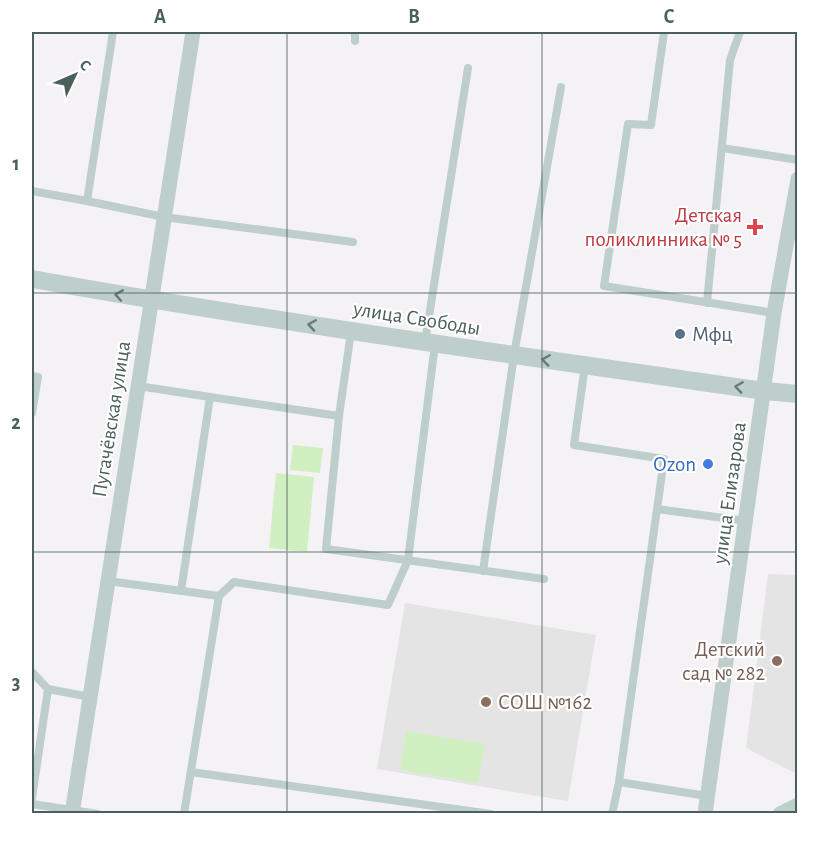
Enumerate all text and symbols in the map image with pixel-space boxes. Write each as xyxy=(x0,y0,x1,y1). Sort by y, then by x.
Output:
text: A xyxy=(154,7,166,27)
text: B xyxy=(408,7,420,27)
text: C xyxy=(664,7,675,27)
north arrow xyxy=(45,45,105,105)
text: С xyxy=(76,57,94,74)
text: 1 xyxy=(12,154,20,174)
place label: Детская поликлинника № 5 xyxy=(585,205,742,250)
marker: Детская поликлинника № 5 xyxy=(746,218,764,236)
one-way arrow xyxy=(115,289,124,301)
street label: улица Свободы xyxy=(351,298,482,339)
one-way arrow xyxy=(307,319,317,332)
place label: Мфц xyxy=(692,324,733,345)
marker: Мфц xyxy=(673,327,687,341)
street label: Пугачёвская улица xyxy=(89,339,134,499)
one-way arrow xyxy=(542,354,551,366)
one-way arrow xyxy=(735,382,744,394)
text: 2 xyxy=(11,413,21,433)
street label: улица Елизарова xyxy=(709,420,750,566)
place label: Ozon xyxy=(653,454,696,475)
marker: Ozon xyxy=(701,457,715,471)
place label: Детский сад № 282 xyxy=(682,639,765,684)
marker: Детский сад № 282 xyxy=(770,654,784,668)
text: 3 xyxy=(12,673,20,693)
place label: СОШ №162 xyxy=(498,692,592,713)
marker: СОШ №162 xyxy=(479,695,493,709)

